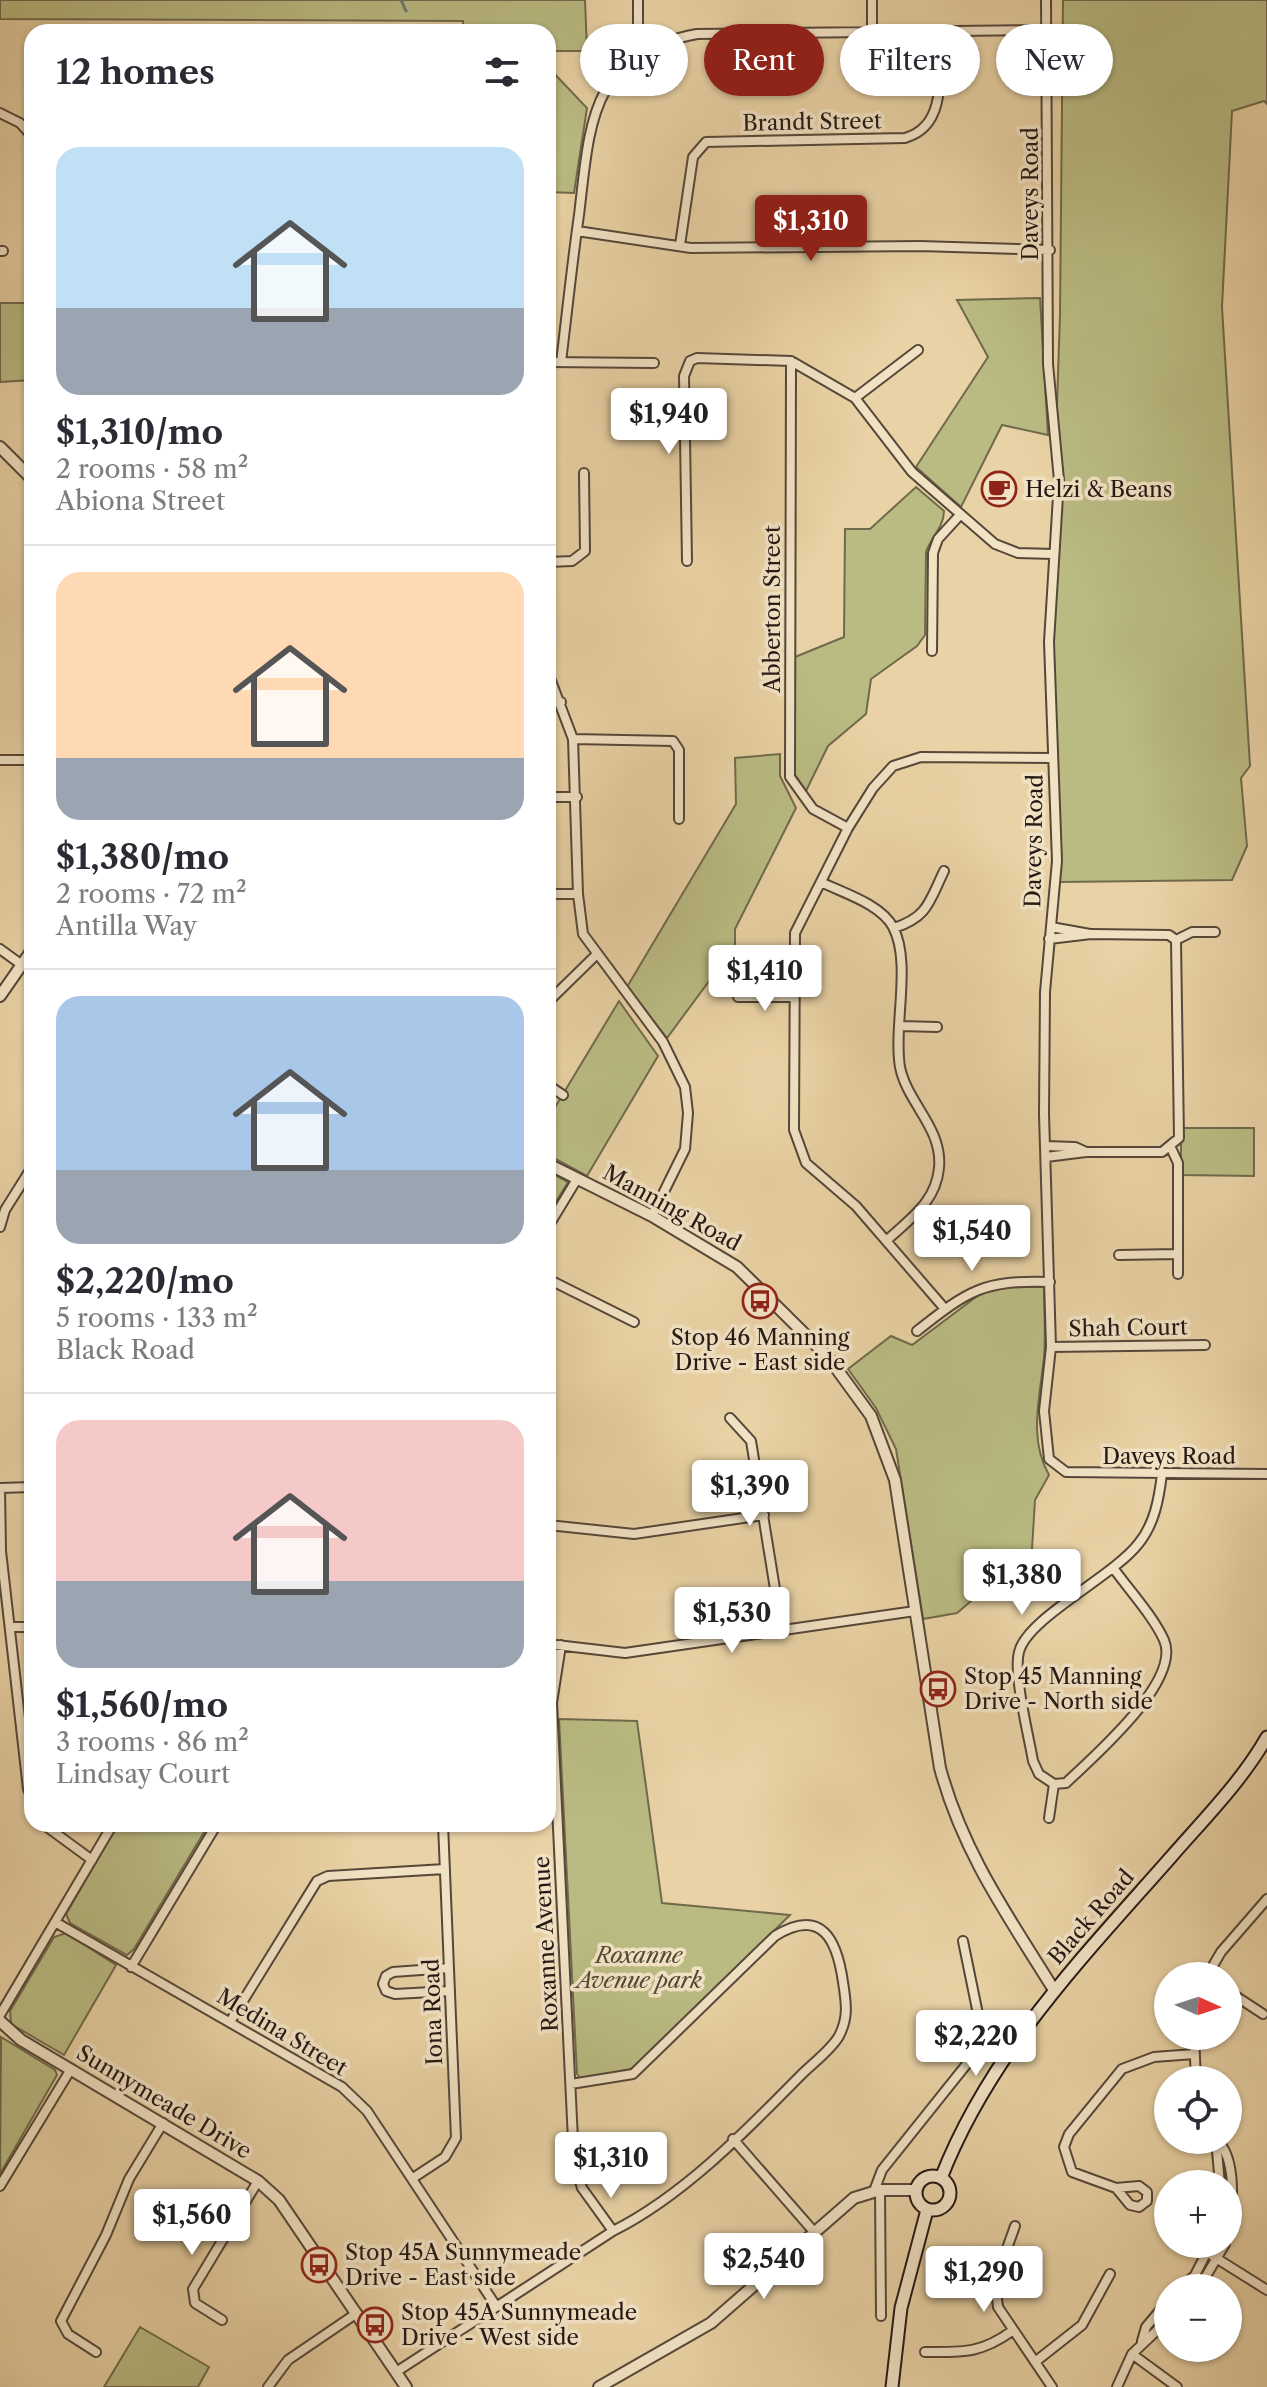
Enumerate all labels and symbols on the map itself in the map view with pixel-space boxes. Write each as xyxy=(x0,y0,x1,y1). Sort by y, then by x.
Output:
street label: Brandt Street xyxy=(742,107,882,137)
street label: Daveys Road xyxy=(1017,127,1044,261)
pin: $1,310 xyxy=(746,195,876,263)
pin: $1,940 xyxy=(604,388,734,456)
cafe icon: Helzi & Beans xyxy=(980,470,1018,508)
place label: Helzi & Beans xyxy=(1025,476,1172,503)
street label: Abberton Street xyxy=(759,525,786,694)
street label: Daveys Road xyxy=(1019,774,1049,908)
pin: $1,410 xyxy=(700,945,830,1013)
street label: Manning Road xyxy=(598,1159,746,1257)
pin: $1,540 xyxy=(907,1205,1037,1273)
bus stop icon: Stop 46 Manning Drive - East side xyxy=(741,1282,779,1320)
street label: Shah Court xyxy=(1068,1313,1188,1343)
place label: Stop 46 Manning Drive - East side xyxy=(671,1324,850,1376)
street label: Daveys Road xyxy=(1102,1443,1236,1470)
pin: $1,390 xyxy=(685,1460,815,1528)
pin: $1,380 xyxy=(957,1549,1087,1617)
pin: $1,530 xyxy=(667,1587,797,1655)
place label: Stop 45 Manning Drive - North side xyxy=(964,1663,1153,1715)
bus stop icon: Stop 45 Manning Drive - North side xyxy=(919,1670,957,1708)
street label: Roxanne Avenue xyxy=(528,1855,564,2033)
street label: Black Road xyxy=(1042,1864,1140,1970)
park label: Roxanne Avenue park xyxy=(573,1942,702,1994)
street label: Iona Road xyxy=(418,1958,448,2066)
north arrow xyxy=(1154,1962,1242,2050)
street label: Medina Street xyxy=(212,1982,352,2082)
pin: $2,220 xyxy=(911,2010,1041,2078)
street label: Sunnymeade Drive xyxy=(72,2039,256,2165)
pin: $1,310 xyxy=(546,2132,676,2200)
pin: $1,560 xyxy=(127,2189,257,2257)
pin: $2,540 xyxy=(699,2233,829,2301)
place label: Stop 45A Sunnymeade Drive - East side xyxy=(345,2239,581,2291)
bus stop icon: Stop 45A Sunnymeade Drive - East side xyxy=(300,2246,338,2284)
pin: $1,290 xyxy=(919,2246,1049,2314)
place label: Stop 45A Sunnymeade Drive - West side xyxy=(401,2299,637,2351)
bus stop icon: Stop 45A Sunnymeade Drive - West side xyxy=(356,2306,394,2344)

